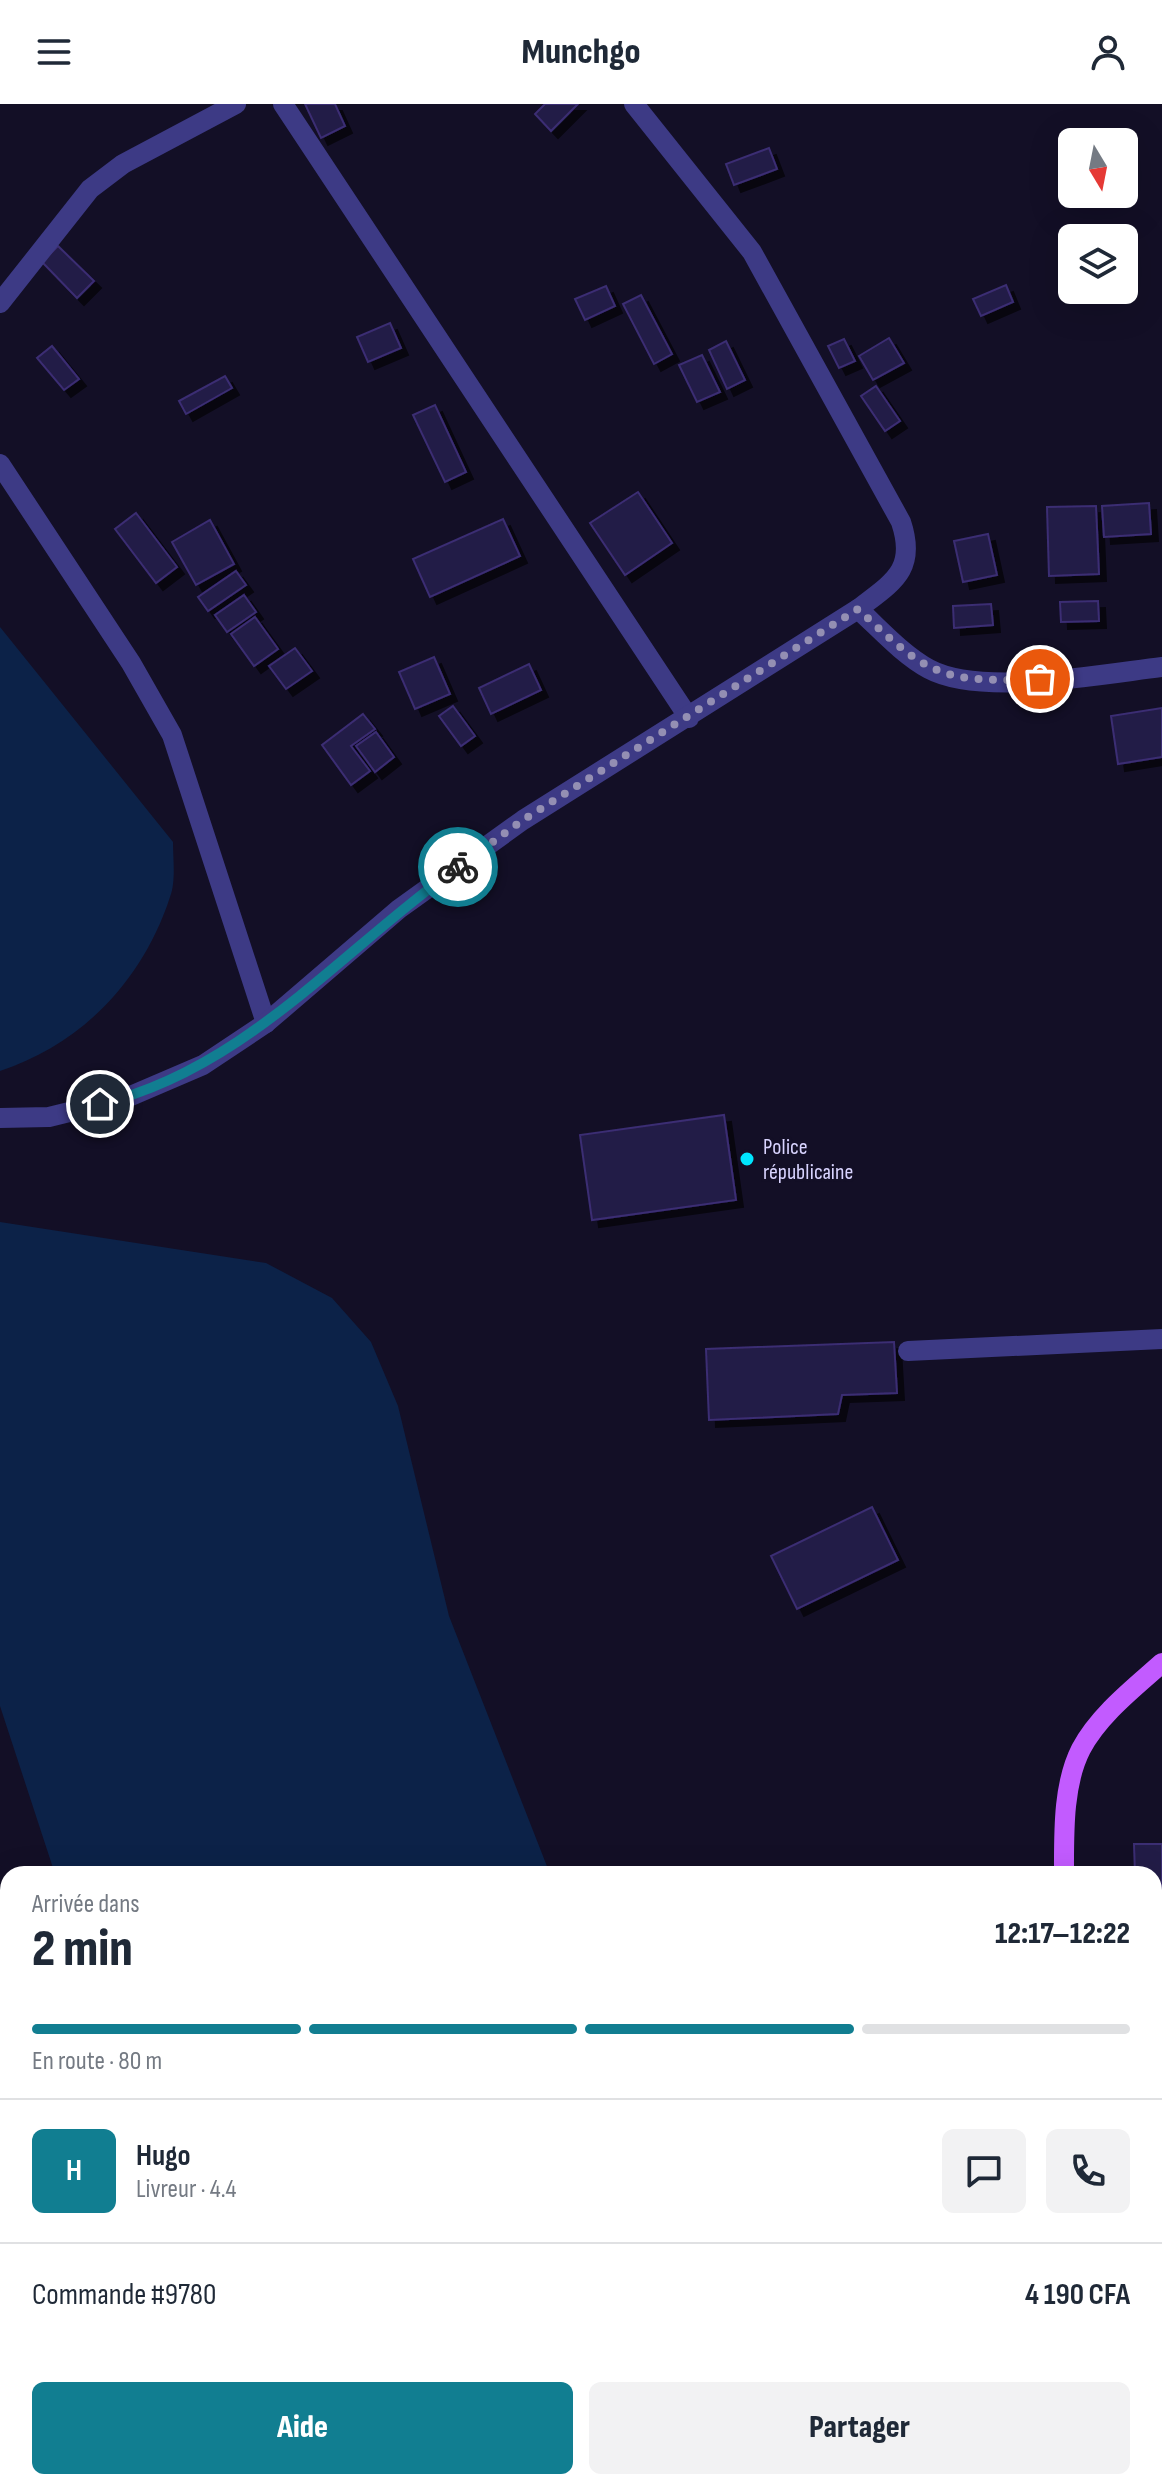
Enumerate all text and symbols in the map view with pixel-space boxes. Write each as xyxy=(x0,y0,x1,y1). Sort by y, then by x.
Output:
icon: menu xyxy=(32,30,76,74)
icon: person xyxy=(1086,30,1130,74)
text: Munchgo xyxy=(522,31,640,74)
north arrow xyxy=(1058,128,1138,208)
map controls xyxy=(1058,128,1138,304)
button: layers xyxy=(1058,224,1138,304)
pin xyxy=(1006,645,1074,713)
icon: bag xyxy=(1018,657,1062,701)
courier xyxy=(418,827,498,907)
icon: bike xyxy=(436,845,480,889)
pin xyxy=(66,1070,134,1138)
icon: home xyxy=(78,1082,122,1126)
place label: Police républicaine xyxy=(763,1134,853,1186)
marker: Police républicaine xyxy=(738,1150,756,1168)
text: Arrivée dans xyxy=(32,1889,140,1920)
text: 12:17–12:22 xyxy=(995,1916,1130,1952)
text: 2 min xyxy=(32,1918,133,1981)
text: En route · 80 m xyxy=(32,2046,162,2077)
button: chat xyxy=(942,2129,1026,2213)
button: phone xyxy=(1046,2129,1130,2213)
text: Hugo xyxy=(136,2138,191,2174)
text: H xyxy=(66,2153,82,2189)
text: Livreur · 4.4 xyxy=(136,2174,236,2205)
text: Commande #9780 xyxy=(32,2277,216,2313)
text: 4 190 CFA xyxy=(1025,2277,1130,2313)
button: Aide xyxy=(32,2382,573,2474)
button: Partager xyxy=(589,2382,1130,2474)

